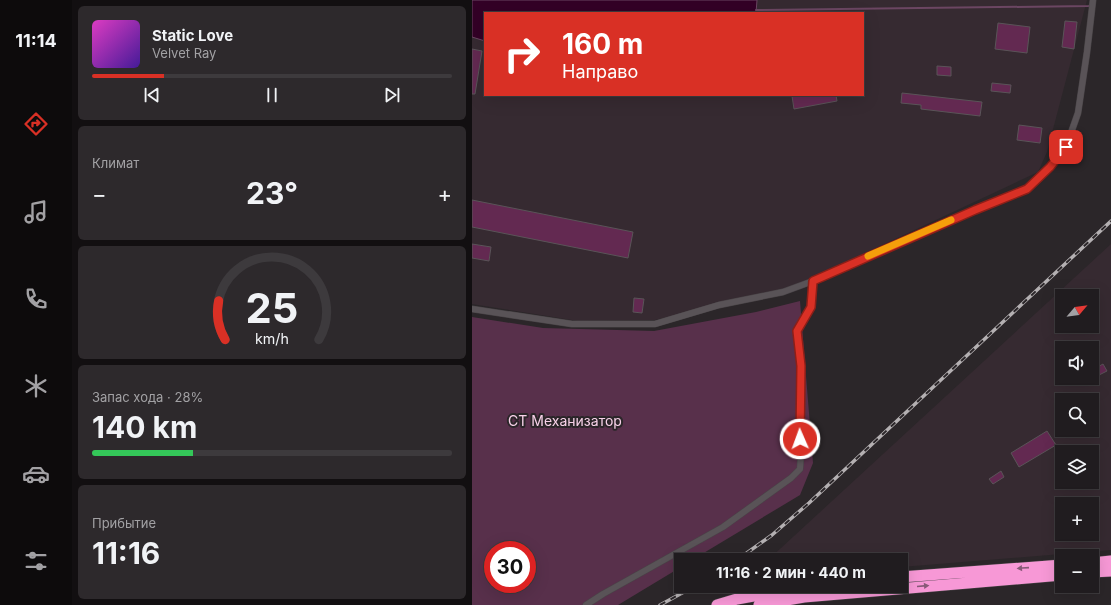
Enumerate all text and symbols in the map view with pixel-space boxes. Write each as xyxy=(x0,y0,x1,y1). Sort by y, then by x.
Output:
text: Static Love xyxy=(152,26,233,45)
text: 160 m xyxy=(562,27,643,61)
icon: right xyxy=(496,28,548,80)
text: 11:14 xyxy=(15,30,57,51)
text: Velvet Ray xyxy=(152,45,216,61)
text: Направо xyxy=(562,61,638,82)
icon: previous xyxy=(141,84,163,106)
icon: pause xyxy=(261,84,283,106)
icon: next xyxy=(381,84,403,106)
icon: directions xyxy=(22,110,50,138)
pin xyxy=(1049,130,1083,164)
icon: arrive xyxy=(1055,136,1077,158)
text: Климат xyxy=(92,155,139,171)
text: 23° xyxy=(246,175,298,211)
text: − xyxy=(92,181,107,207)
text: + xyxy=(437,181,452,207)
icon: music xyxy=(22,198,50,226)
text: 25 xyxy=(246,283,298,333)
icon: phone xyxy=(22,285,50,313)
north arrow xyxy=(1055,289,1099,333)
map controls xyxy=(1055,289,1099,593)
text: km/h xyxy=(255,330,289,347)
button: sound xyxy=(1055,341,1099,385)
icon: climate xyxy=(22,372,50,400)
text: Запас хода · 28% xyxy=(92,389,203,405)
button: search xyxy=(1055,393,1099,437)
text: 140 km xyxy=(92,409,197,445)
park label: СТ Механизатор xyxy=(508,412,622,429)
position arrow xyxy=(779,418,821,460)
button: layers xyxy=(1055,445,1099,489)
icon: car xyxy=(22,460,50,488)
button: + xyxy=(1055,497,1099,541)
text: Прибытие xyxy=(92,515,156,531)
text: 11:16 xyxy=(92,535,160,571)
speed limit sign: 30 xyxy=(484,541,536,593)
icon: filters xyxy=(22,547,50,575)
button: − xyxy=(1055,549,1099,593)
text: 11:16 · 2 мин · 440 m xyxy=(716,563,866,582)
one-way arrow xyxy=(1017,564,1029,571)
one-way arrow xyxy=(917,583,929,590)

